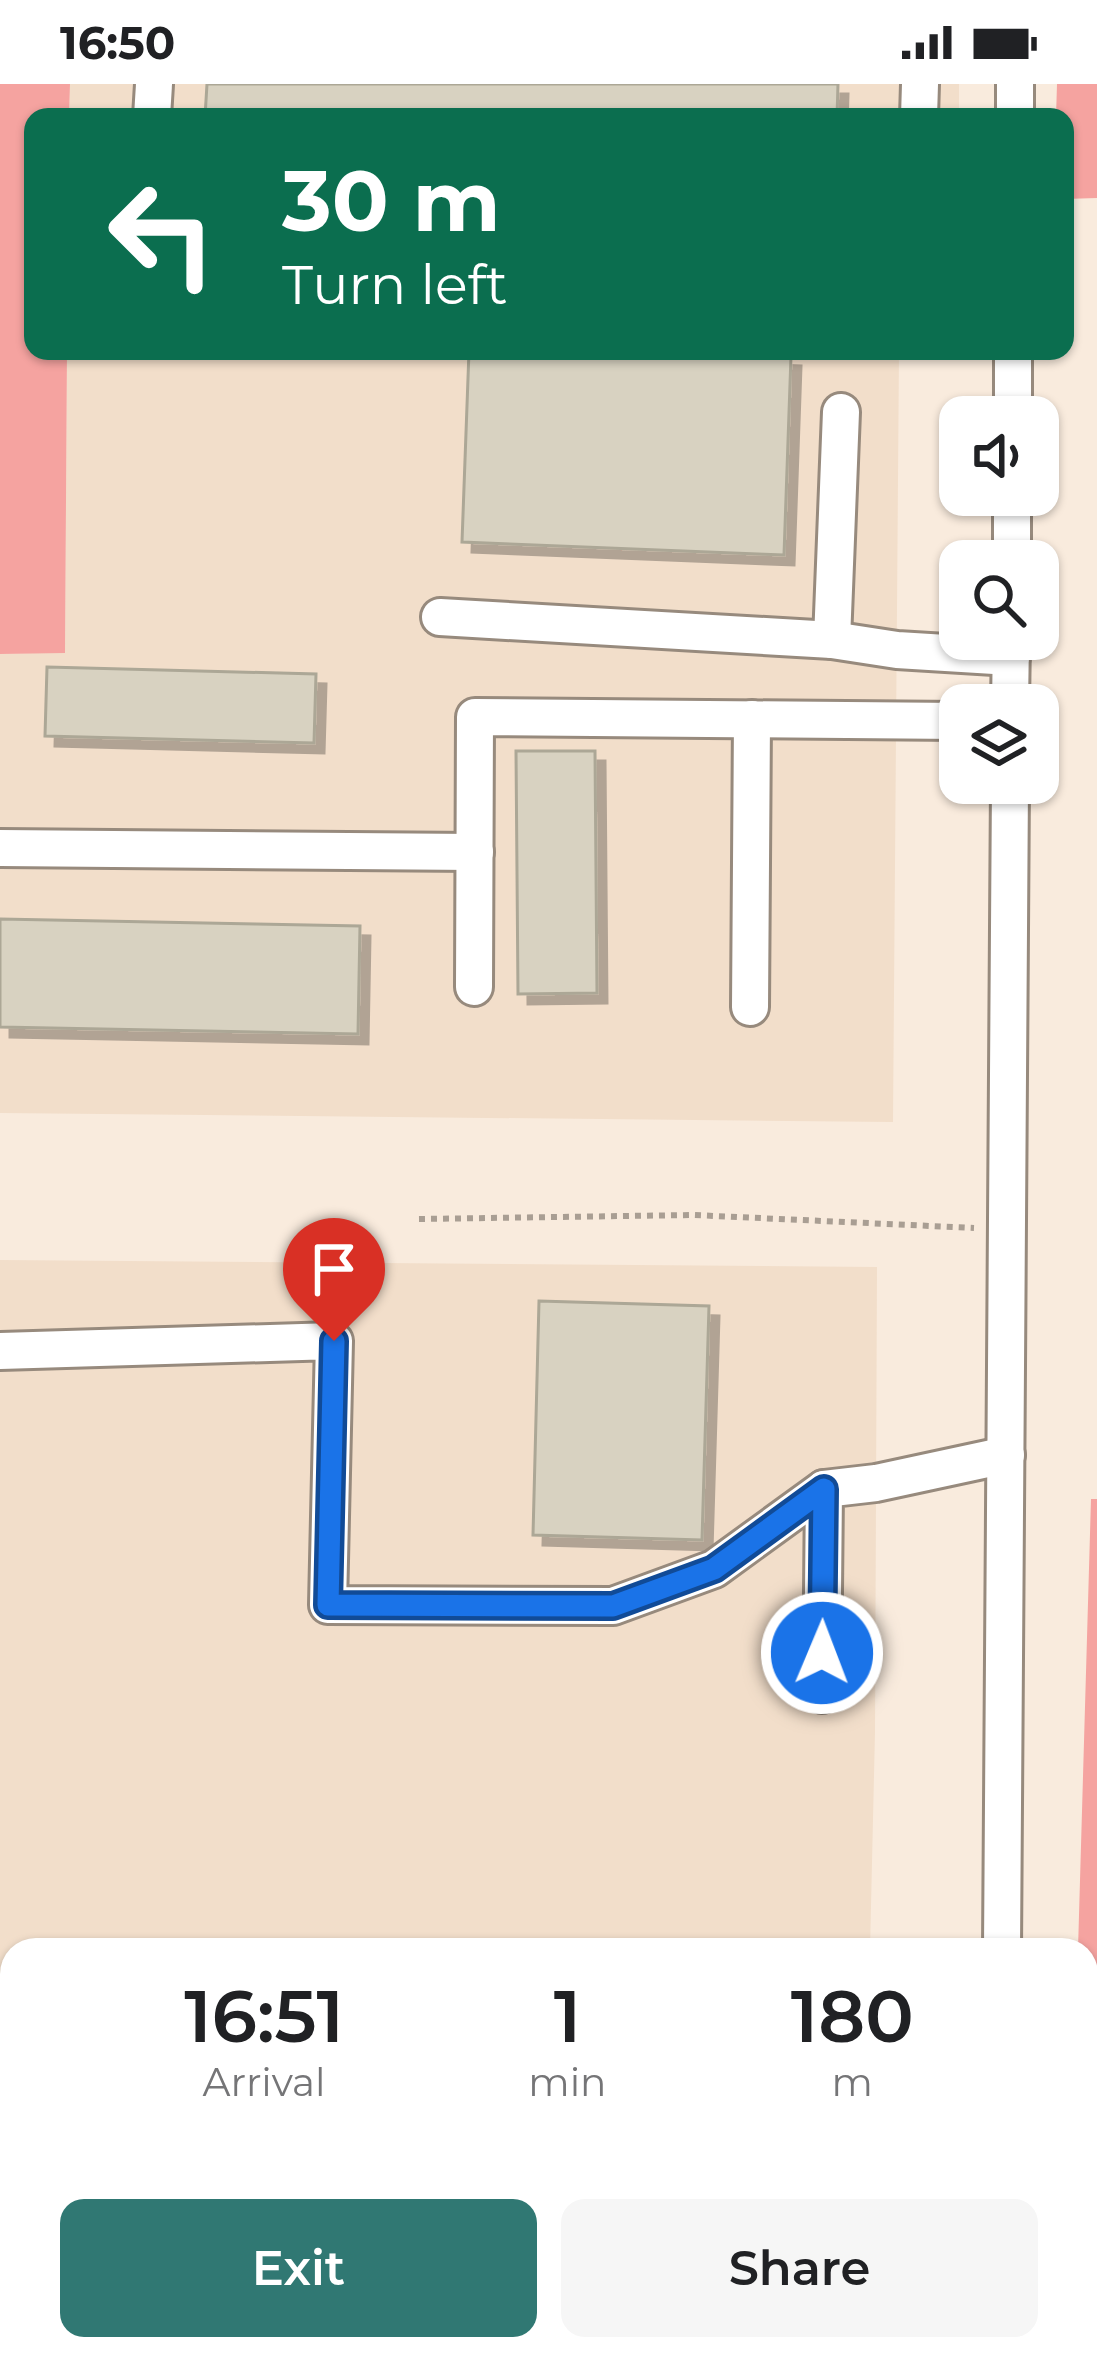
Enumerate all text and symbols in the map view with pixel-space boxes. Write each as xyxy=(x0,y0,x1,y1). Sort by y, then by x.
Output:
text: 16:50 xyxy=(60,15,175,70)
text: 30 m xyxy=(282,150,501,252)
icon: left xyxy=(84,156,240,312)
text: Turn left xyxy=(282,252,508,318)
map controls xyxy=(939,396,1059,804)
button: sound xyxy=(939,396,1059,516)
button: search xyxy=(939,540,1059,660)
button: layers xyxy=(939,684,1059,804)
pin xyxy=(283,1218,385,1341)
icon: arrive xyxy=(301,1236,367,1302)
position arrow xyxy=(759,1590,885,1716)
text: 16:51 xyxy=(184,1972,344,2060)
text: 1 xyxy=(554,1972,581,2060)
text: 180 xyxy=(791,1972,914,2060)
text: Arrival xyxy=(203,2058,326,2106)
text: min xyxy=(528,2058,606,2106)
text: m xyxy=(832,2058,873,2106)
button: Exit xyxy=(60,2199,537,2337)
button: Share xyxy=(561,2199,1038,2337)

